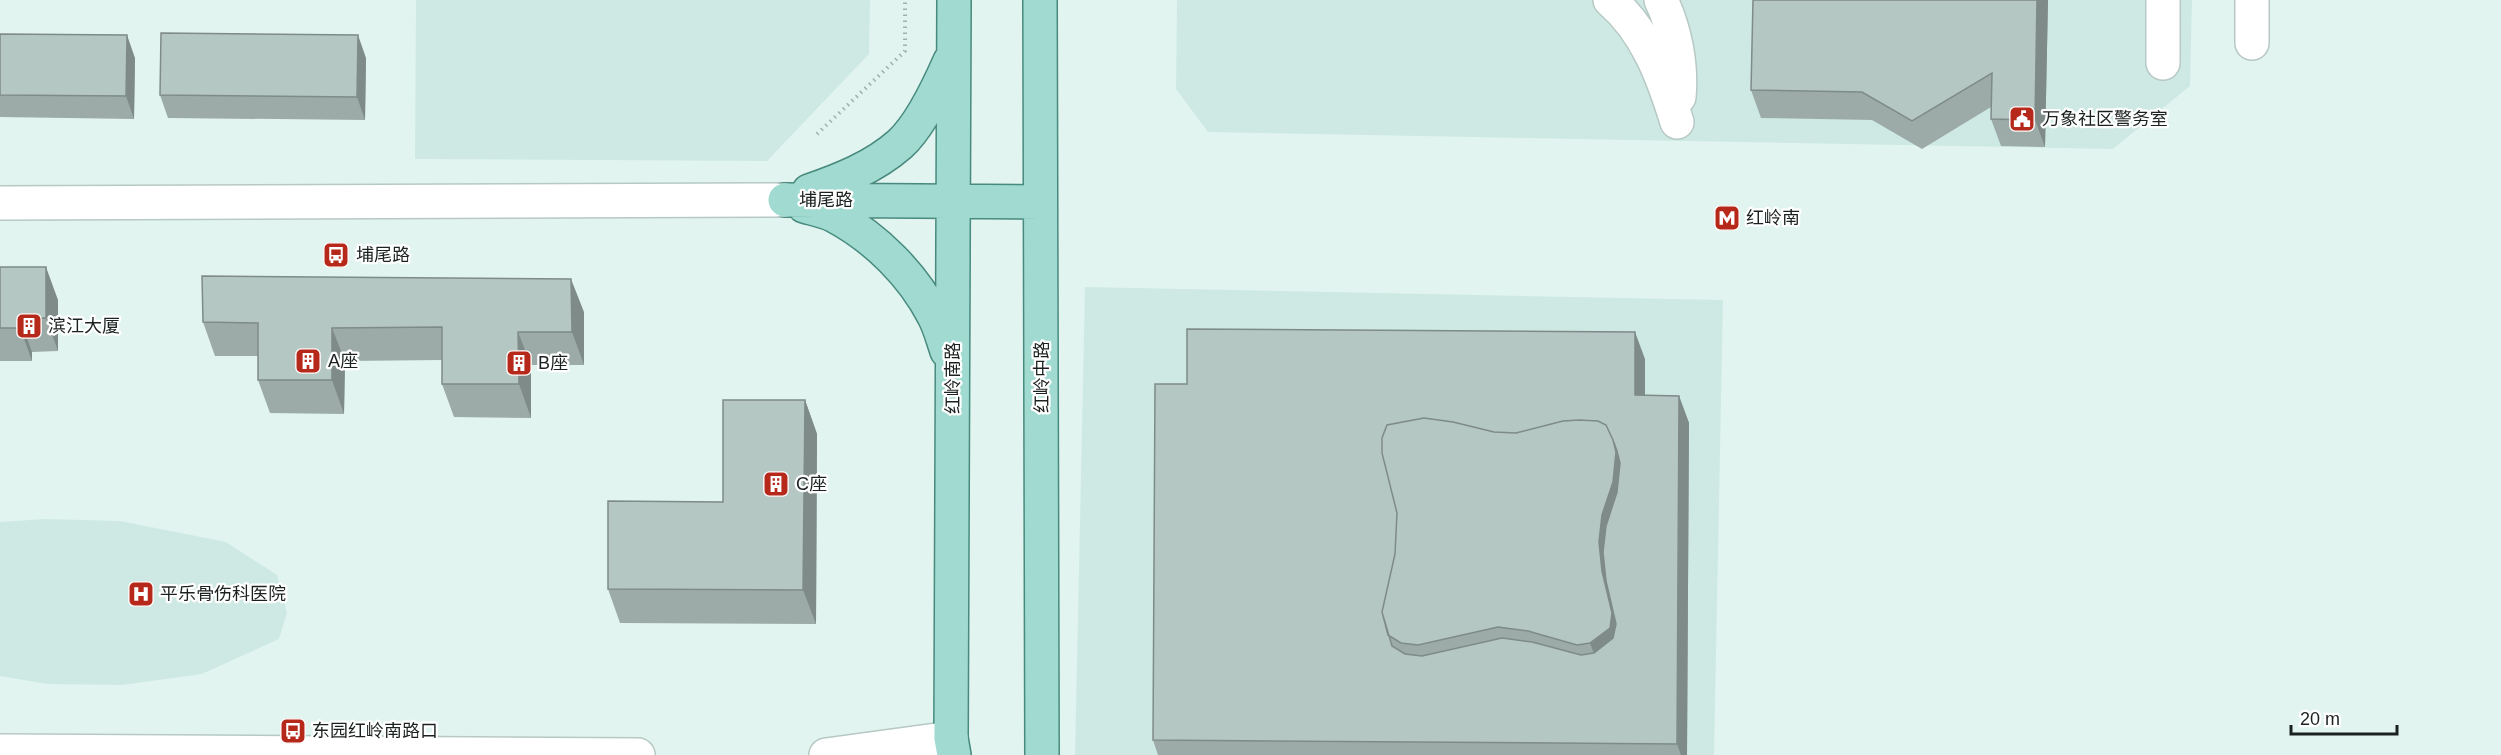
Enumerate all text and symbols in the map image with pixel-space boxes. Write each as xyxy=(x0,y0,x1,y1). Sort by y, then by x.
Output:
public building icon: 万象社区警务室 xyxy=(2007,104,2037,134)
place label: 万象社区警务室 xyxy=(2042,109,2168,129)
street label: 埔尾路 xyxy=(799,190,853,210)
metro station icon: 红岭南 xyxy=(1712,203,1742,233)
place label: 红岭南 xyxy=(1746,208,1800,228)
bus stop icon: 埔尾路 xyxy=(321,240,351,270)
place label: 埔尾路 xyxy=(356,245,410,265)
building icon: 滨江大厦 xyxy=(14,311,44,341)
place label: 滨江大厦 xyxy=(48,316,120,336)
street label: 红岭中路 xyxy=(1032,341,1052,413)
street label: 红岭南路 xyxy=(943,342,963,414)
building icon: A座 xyxy=(293,346,323,376)
building icon: B座 xyxy=(504,348,534,378)
place label: A座 xyxy=(328,351,358,371)
place label: B座 xyxy=(538,353,568,373)
building icon: C座 xyxy=(761,469,791,499)
place label: C座 xyxy=(796,474,827,494)
hospital icon: 平乐骨伤科医院 xyxy=(126,579,156,609)
place label: 平乐骨伤科医院 xyxy=(160,584,286,604)
scale bar xyxy=(2291,698,2398,736)
text: 20 m xyxy=(2300,709,2340,729)
bus stop icon: 东园红岭南路口 xyxy=(278,716,308,746)
place label: 东园红岭南路口 xyxy=(312,721,438,741)

